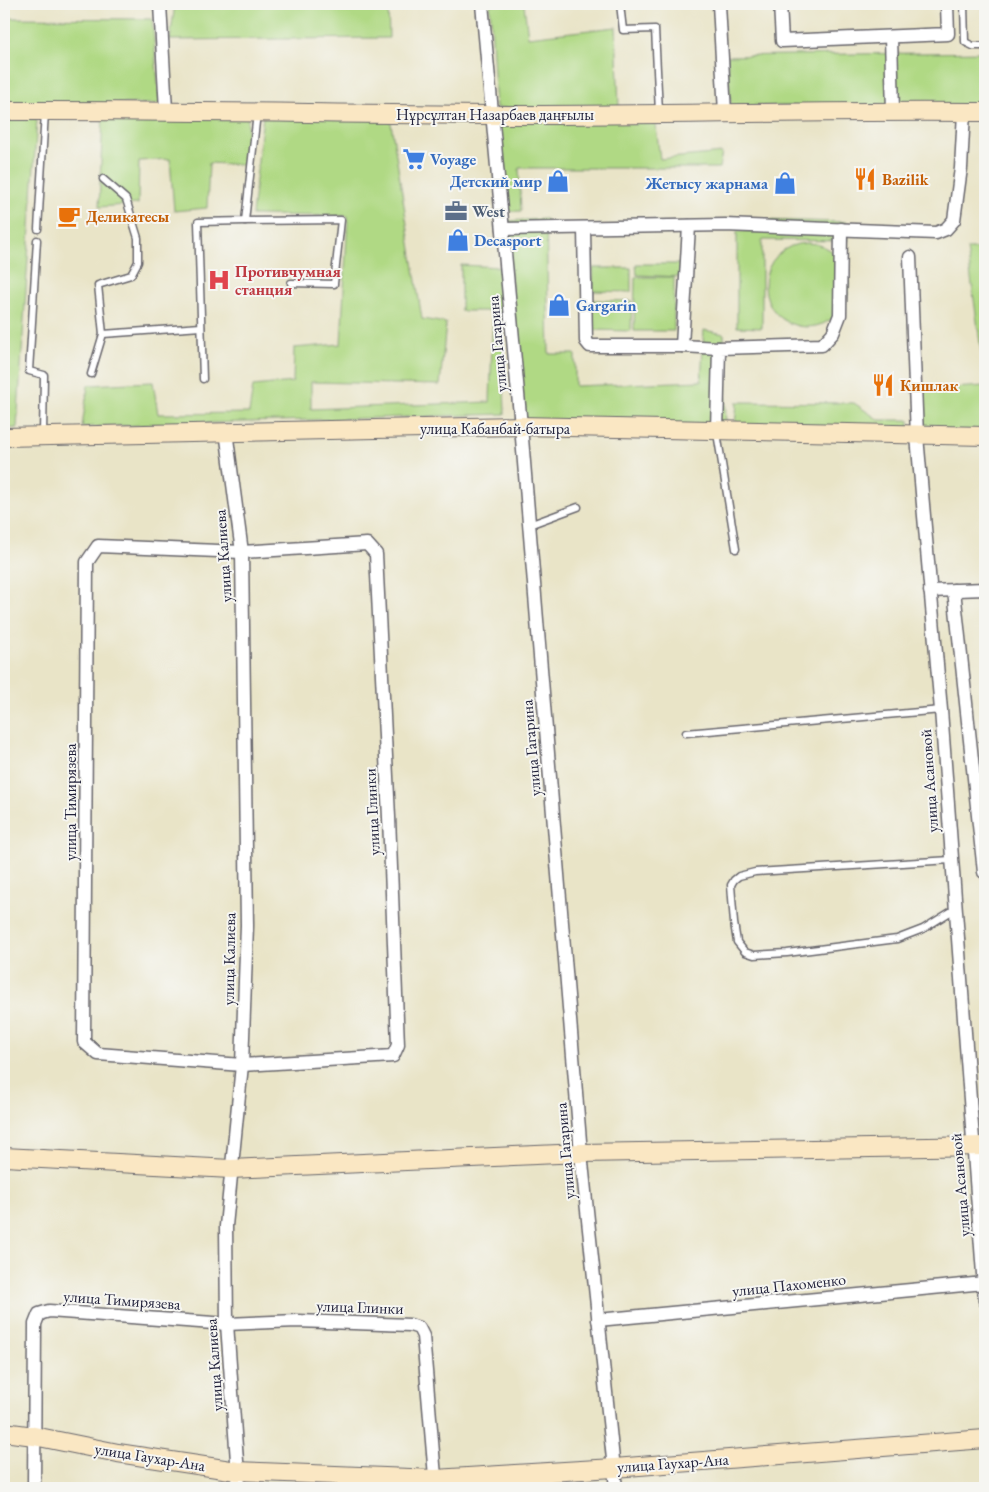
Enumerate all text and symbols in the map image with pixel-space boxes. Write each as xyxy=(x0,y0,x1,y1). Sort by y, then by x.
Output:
street label: Нұрсұлтан Назарбаев даңғылы xyxy=(396,104,594,125)
supermarket icon: Voyage xyxy=(401,146,427,172)
place label: Voyage xyxy=(430,149,476,170)
restaurant icon: Bazilik xyxy=(852,166,878,192)
shop icon: Детский мир xyxy=(545,168,571,194)
place label: Bazilik xyxy=(882,169,929,190)
shop icon: Жетысу жарнама xyxy=(772,170,798,196)
place label: Детский мир xyxy=(450,171,542,192)
place label: Жетысу жарнама xyxy=(645,173,769,194)
office icon: West xyxy=(443,198,469,224)
place label: West xyxy=(472,201,505,222)
cafe icon: Деликатесы xyxy=(56,203,82,229)
place label: Деликатесы xyxy=(86,206,170,227)
shop icon: Decasport xyxy=(445,227,471,253)
place label: Decasport xyxy=(474,230,542,251)
place label: Противчумная станция xyxy=(235,261,341,300)
hospital icon: Противчумная станция xyxy=(206,267,232,293)
shop icon: Gargarin xyxy=(546,292,572,318)
street label: улица Гагарина xyxy=(482,294,512,393)
place label: Gargarin xyxy=(576,295,637,316)
restaurant icon: Кишлак xyxy=(870,372,896,398)
place label: Кишлак xyxy=(900,375,958,396)
street label: улица Кабанбай-батыра xyxy=(420,418,571,439)
street label: улица Калиева xyxy=(209,508,237,603)
street label: улица Гагарина xyxy=(516,698,546,797)
street label: улица Асановой xyxy=(915,728,943,833)
street label: улица Тимирязева xyxy=(60,743,81,861)
street label: улица Глинки xyxy=(359,767,385,856)
street label: улица Калиева xyxy=(218,912,240,1006)
street label: улица Гагарина xyxy=(550,1101,580,1200)
street label: улица Асановой xyxy=(945,1132,975,1238)
street label: улица Пахоменко xyxy=(731,1269,847,1301)
street label: улица Тимирязева xyxy=(63,1285,182,1315)
street label: улица Глинки xyxy=(316,1295,404,1319)
street label: улица Калиева xyxy=(200,1317,228,1412)
street label: улица Гаухар-Ана xyxy=(93,1438,207,1476)
street label: улица Гаухар-Ана xyxy=(616,1449,730,1477)

